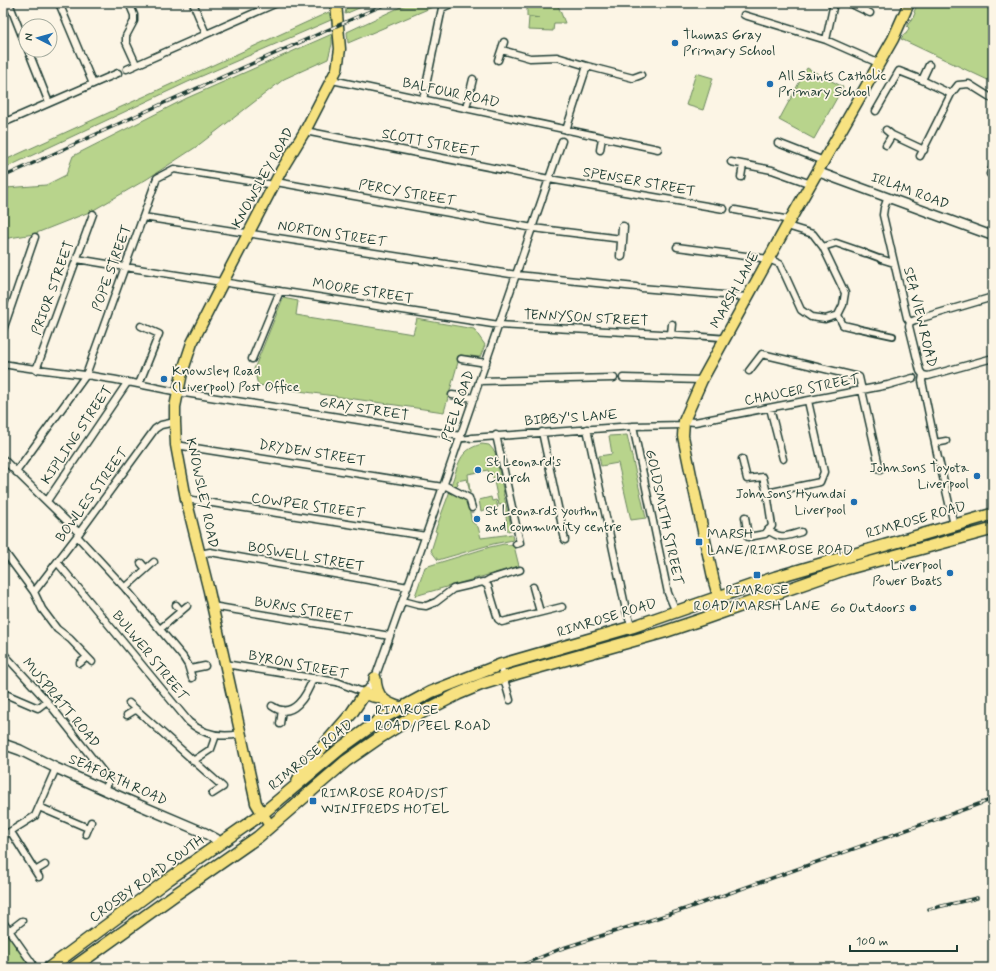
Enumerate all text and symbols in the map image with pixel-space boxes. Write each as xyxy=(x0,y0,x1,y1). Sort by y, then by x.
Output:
north arrow xyxy=(18,18,58,58)
place label: Thomas Gray Primary School xyxy=(683,26,776,60)
text: N xyxy=(22,33,36,41)
marker: Thomas Gray Primary School xyxy=(670,38,680,48)
place label: All Saints Catholic Primary School xyxy=(778,67,886,101)
street label: BALFOUR ROAD xyxy=(401,74,501,112)
marker: All Saints Catholic Primary School xyxy=(765,79,775,89)
street label: KNOWSLEY ROAD xyxy=(228,125,298,231)
street label: SCOTT STREET xyxy=(380,125,480,161)
street label: SPENSER STREET xyxy=(581,163,697,201)
street label: IRLAM ROAD xyxy=(868,169,952,213)
street label: PERCY STREET xyxy=(357,176,457,210)
street label: NORTON STREET xyxy=(276,217,388,252)
street label: POPE STREET xyxy=(88,222,136,314)
street label: PRIOR STREET xyxy=(28,238,78,338)
street label: MARSH LANE xyxy=(706,248,764,332)
street label: SEA VIEW ROAD xyxy=(899,265,941,369)
street label: MOORE STREET xyxy=(311,274,415,308)
street label: TENNYSON STREET xyxy=(523,306,649,330)
place label: Knowsley Road (Liverpool) Post Office xyxy=(172,362,299,396)
street label: PEEL ROAD xyxy=(437,368,479,444)
street label: CHAUCER STREET xyxy=(743,370,862,410)
marker: Knowsley Road (Liverpool) Post Office xyxy=(159,374,169,384)
street label: KIPLING STREET xyxy=(37,382,117,488)
street label: GRAY STREET xyxy=(318,393,410,425)
street label: BIBBY'S LANE xyxy=(524,406,618,430)
street label: KNOWSLEY ROAD xyxy=(182,436,222,550)
street label: DRYDEN STREET xyxy=(257,436,367,470)
street label: BOWLES STREET xyxy=(52,444,133,546)
street label: GOLDSMITH STREET xyxy=(641,448,687,587)
place label: St Leonard's Church xyxy=(486,453,561,487)
place label: Johnsons Toyota Liverpool xyxy=(869,459,970,493)
marker: St Leonard's Church xyxy=(473,465,483,475)
marker: Johnsons Toyota Liverpool xyxy=(972,471,982,481)
place label: Johnsons Hyundai Liverpool xyxy=(735,485,846,519)
street label: COWPER STREET xyxy=(250,489,366,523)
marker: Johnsons Hyundai Liverpool xyxy=(849,497,859,507)
street label: RIMROSE ROAD xyxy=(864,497,968,543)
place label: St Leonards youthn and community centre xyxy=(485,502,622,536)
marker: St Leonards youthn and community centre xyxy=(472,514,482,524)
place label: MARSH LANE/RIMROSE ROAD xyxy=(707,525,853,559)
marker: MARSH LANE/RIMROSE ROAD xyxy=(694,537,704,547)
street label: BOSWELL STREET xyxy=(246,538,366,576)
place label: Liverpool Power Boats xyxy=(872,556,942,590)
marker: Liverpool Power Boats xyxy=(945,568,955,578)
marker: RIMROSE ROAD/MARSH LANE xyxy=(752,570,762,580)
place label: RIMROSE ROAD/MARSH LANE xyxy=(694,581,820,615)
street label: BURNS STREET xyxy=(253,593,354,628)
street label: RIMROSE ROAD xyxy=(555,594,659,642)
place label: Go Outdoors xyxy=(830,599,905,617)
marker: Go Outdoors xyxy=(908,603,918,613)
street label: BULWER STREET xyxy=(108,607,192,705)
street label: BYRON STREET xyxy=(247,647,350,684)
street label: MUSPRATT ROAD xyxy=(18,654,104,752)
place label: RIMROSE ROAD/PEEL ROAD xyxy=(375,701,491,735)
marker: RIMROSE ROAD/PEEL ROAD xyxy=(362,713,372,723)
street label: RIMROSE ROAD xyxy=(265,715,357,795)
street label: SEAFORTH ROAD xyxy=(66,750,170,810)
place label: RIMROSE ROAD/ST WINIFREDS HOTEL xyxy=(321,784,449,818)
marker: RIMROSE ROAD/ST WINIFREDS HOTEL xyxy=(308,796,318,806)
street label: CROSBY ROAD SOUTH xyxy=(86,831,208,927)
scale bar xyxy=(850,927,957,953)
text: 100 m xyxy=(856,934,888,950)

